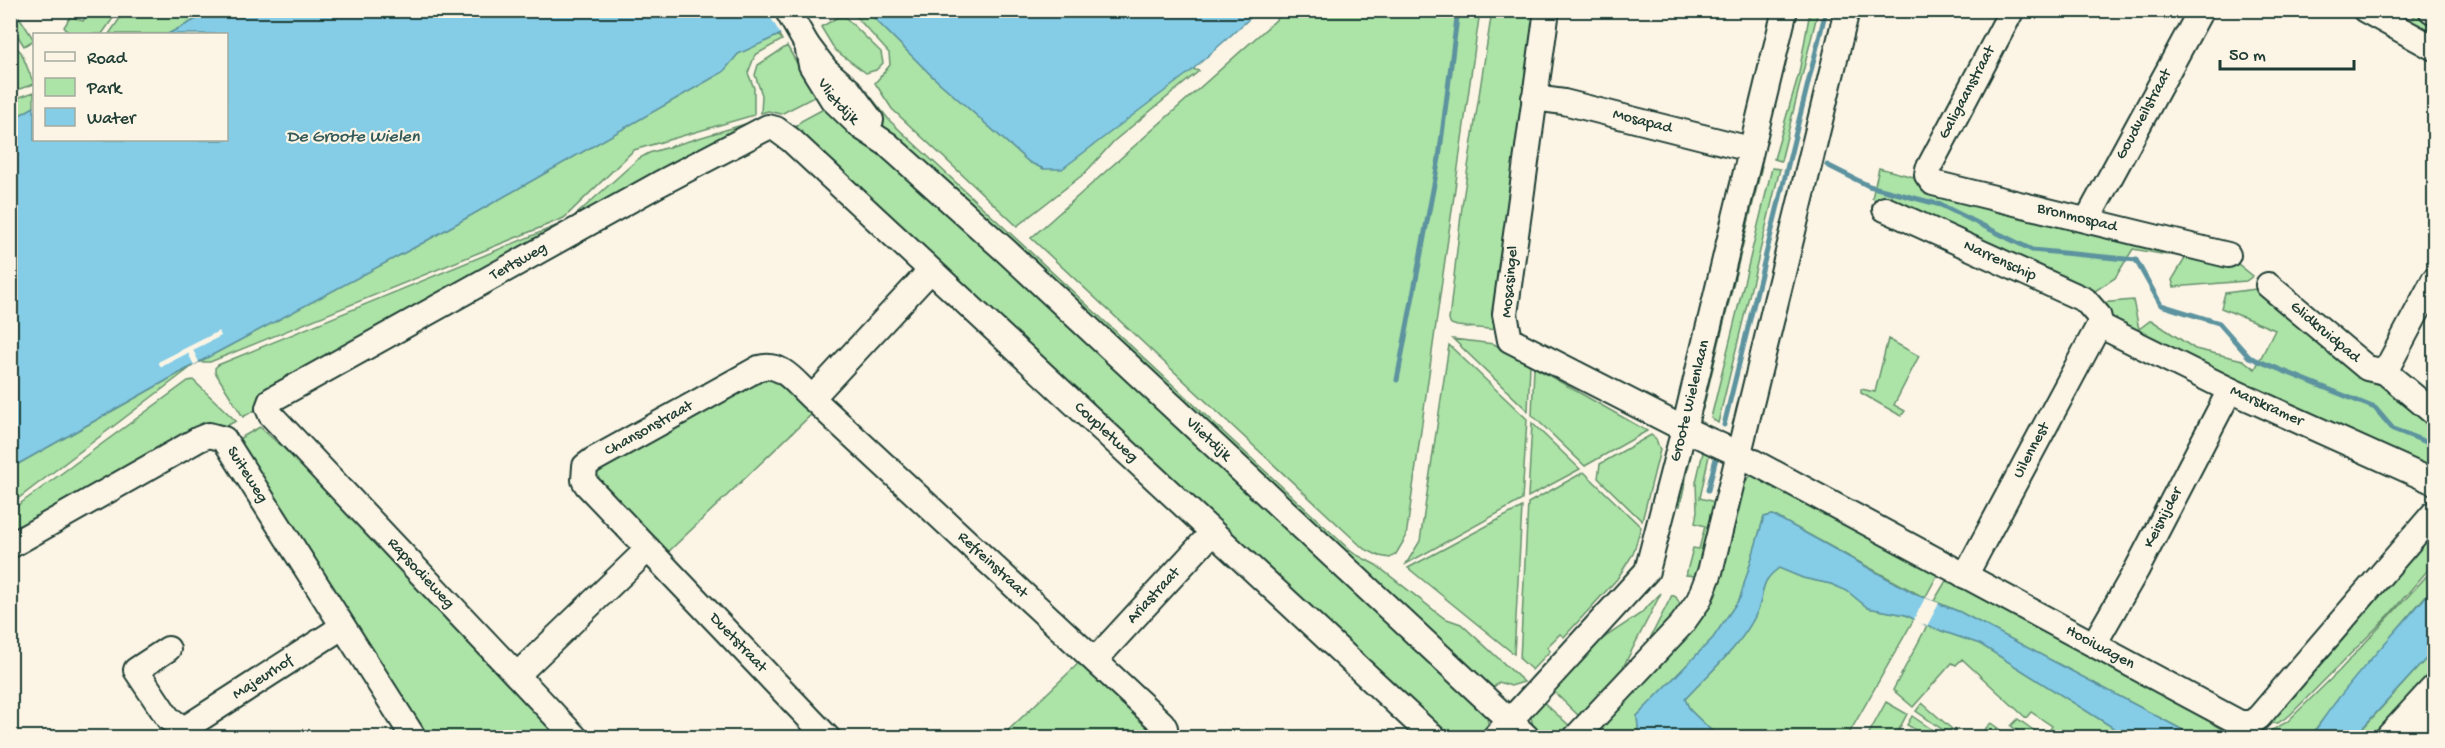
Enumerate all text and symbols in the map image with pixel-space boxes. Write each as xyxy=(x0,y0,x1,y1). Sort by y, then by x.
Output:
legend xyxy=(33,33,228,141)
scale bar xyxy=(2220,33,2354,71)
street label: Galigaanstraat xyxy=(1935,42,2001,143)
text: 50 m xyxy=(2229,46,2266,67)
text: Road xyxy=(87,49,128,70)
street label: Goudveilstraat xyxy=(2112,65,2177,163)
street label: Vlietdijk xyxy=(812,74,864,130)
text: Park xyxy=(86,79,123,100)
street label: Mosapad xyxy=(1611,105,1675,139)
text: Water xyxy=(87,109,137,130)
water label: De Groote Wielen xyxy=(287,127,420,148)
street label: Bronmospad xyxy=(2034,199,2120,237)
street label: Narrenschip xyxy=(1960,236,2039,286)
street label: Tertsweg xyxy=(486,239,551,286)
street label: Mosasingel xyxy=(1498,245,1524,319)
street label: Glidkruidpad xyxy=(2286,298,2365,368)
street label: Groote Wielenlaan xyxy=(1666,338,1715,464)
street label: Marskramer xyxy=(2227,382,2307,432)
street label: Chansonstraat xyxy=(601,396,698,461)
street label: Coupletweg xyxy=(1070,398,1142,467)
street label: Vlietdijk xyxy=(1181,413,1236,467)
street label: Uilennest xyxy=(2009,418,2055,482)
street label: Suiteweg xyxy=(222,443,272,507)
street label: Keisnijder xyxy=(2140,483,2188,551)
street label: Refreinstraat xyxy=(953,528,1032,604)
street label: Rapsodieweg xyxy=(382,535,458,613)
street label: Ariastraat xyxy=(1123,563,1186,628)
street label: Duetstraat xyxy=(704,609,771,678)
street label: Hooiwagen xyxy=(2062,622,2138,674)
street label: Majeurhof xyxy=(229,651,298,704)

